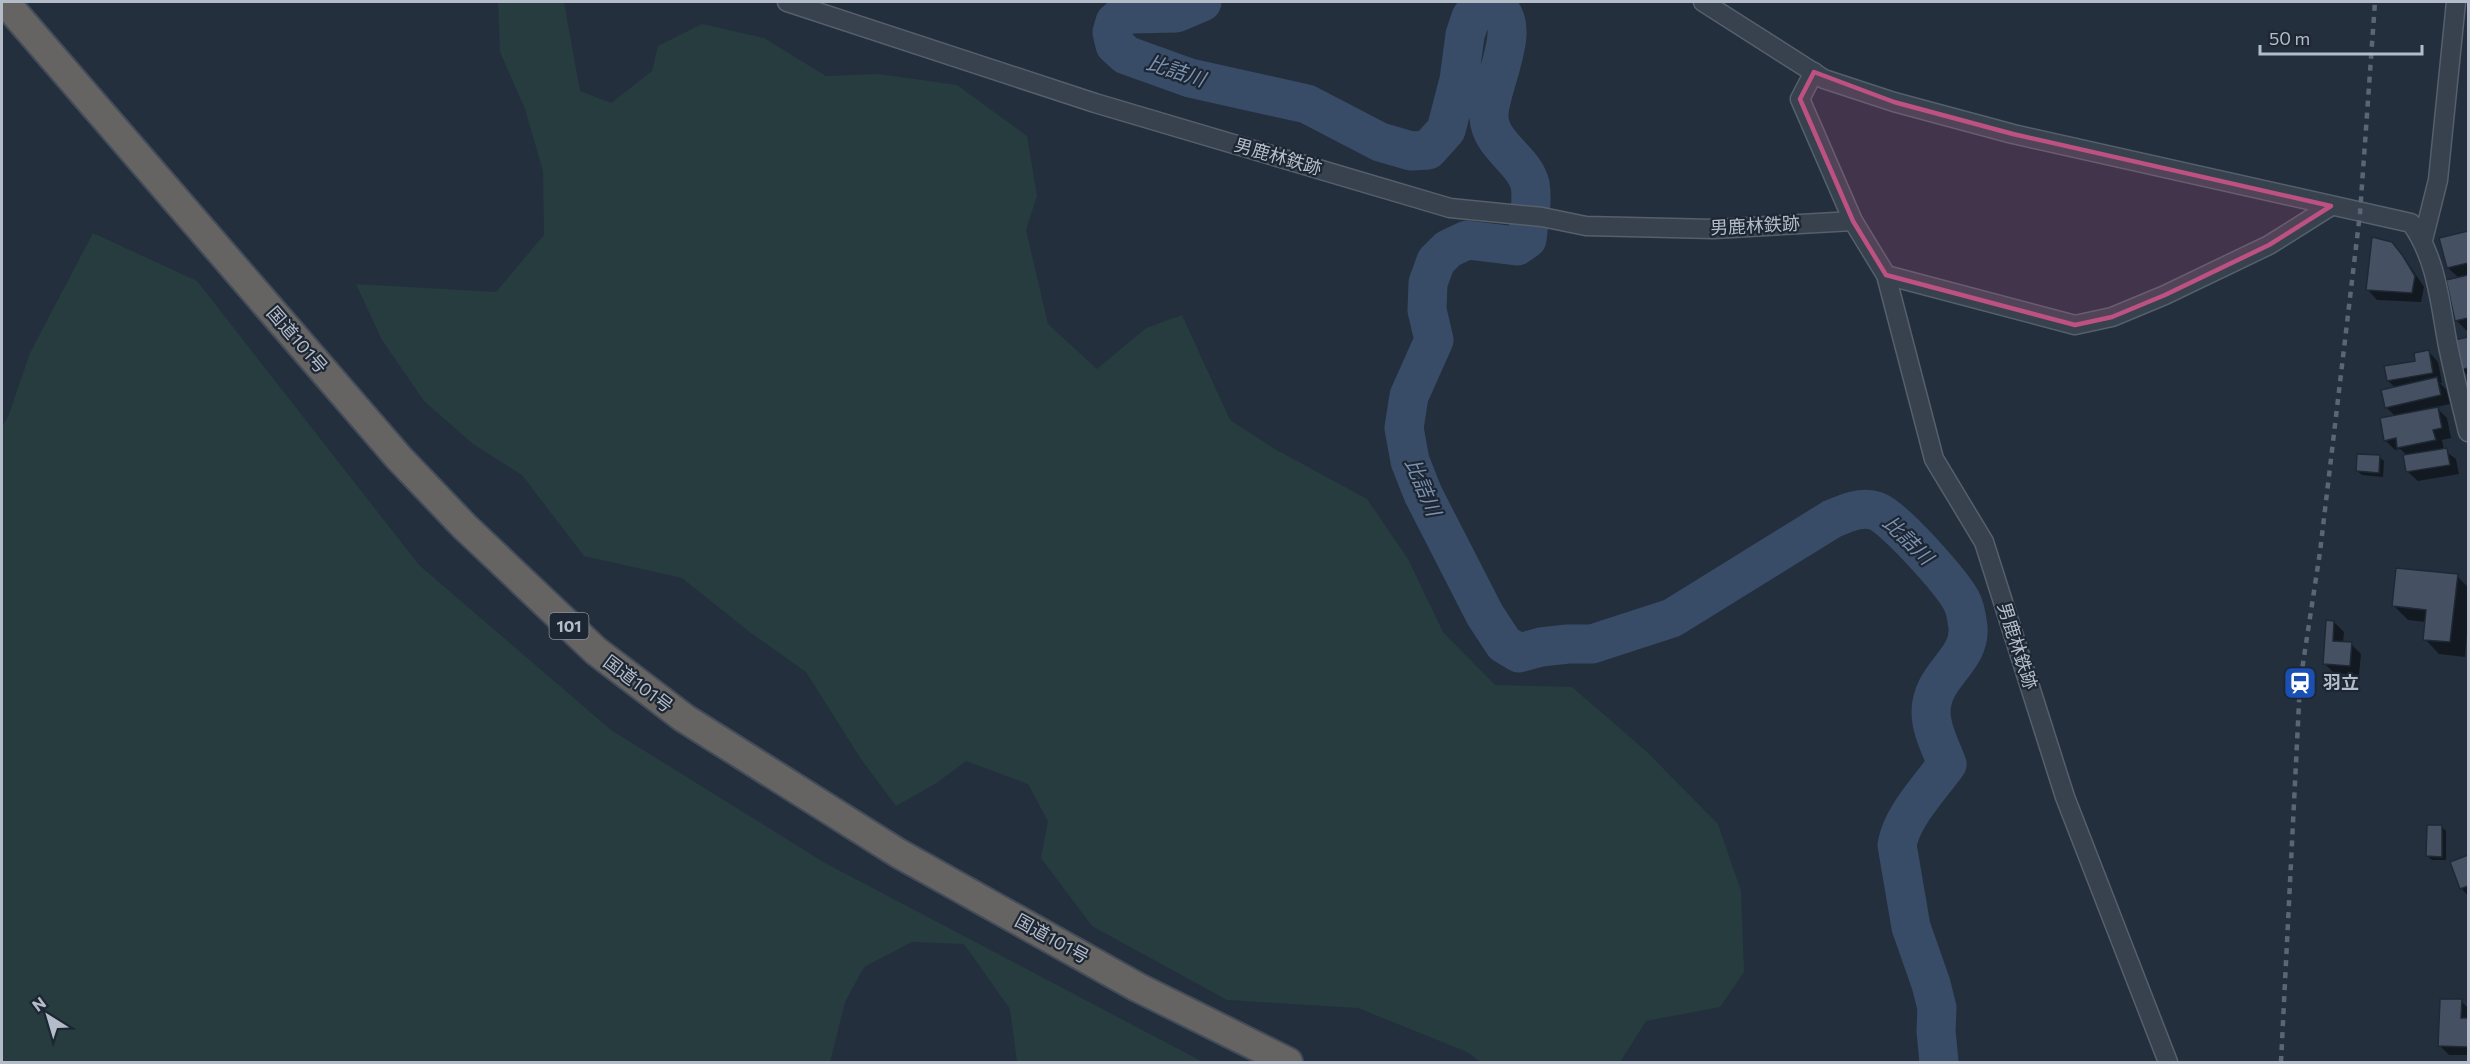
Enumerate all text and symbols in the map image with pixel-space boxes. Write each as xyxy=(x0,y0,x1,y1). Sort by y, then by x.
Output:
scale bar xyxy=(2260,18,2422,56)
text: 50 m xyxy=(2269,27,2310,49)
water label: 比詰川 xyxy=(1144,49,1210,91)
street label: 男鹿林鉄跡 xyxy=(1232,133,1325,179)
street label: 男鹿林鉄跡 xyxy=(1709,212,1800,238)
street label: 国道101号 xyxy=(263,302,333,377)
water label: 比詰川 xyxy=(1401,454,1447,521)
water label: 比詰川 xyxy=(1879,510,1940,570)
street label: 男鹿林鉄跡 xyxy=(1994,599,2042,692)
road number: 101 xyxy=(550,613,588,639)
street label: 国道101号 xyxy=(600,650,678,716)
station icon: 羽立 xyxy=(2282,665,2318,701)
place label: 羽立 xyxy=(2323,671,2359,693)
street label: 国道101号 xyxy=(1012,909,1093,967)
north arrow xyxy=(18,986,78,1046)
text: N xyxy=(28,992,49,1015)

